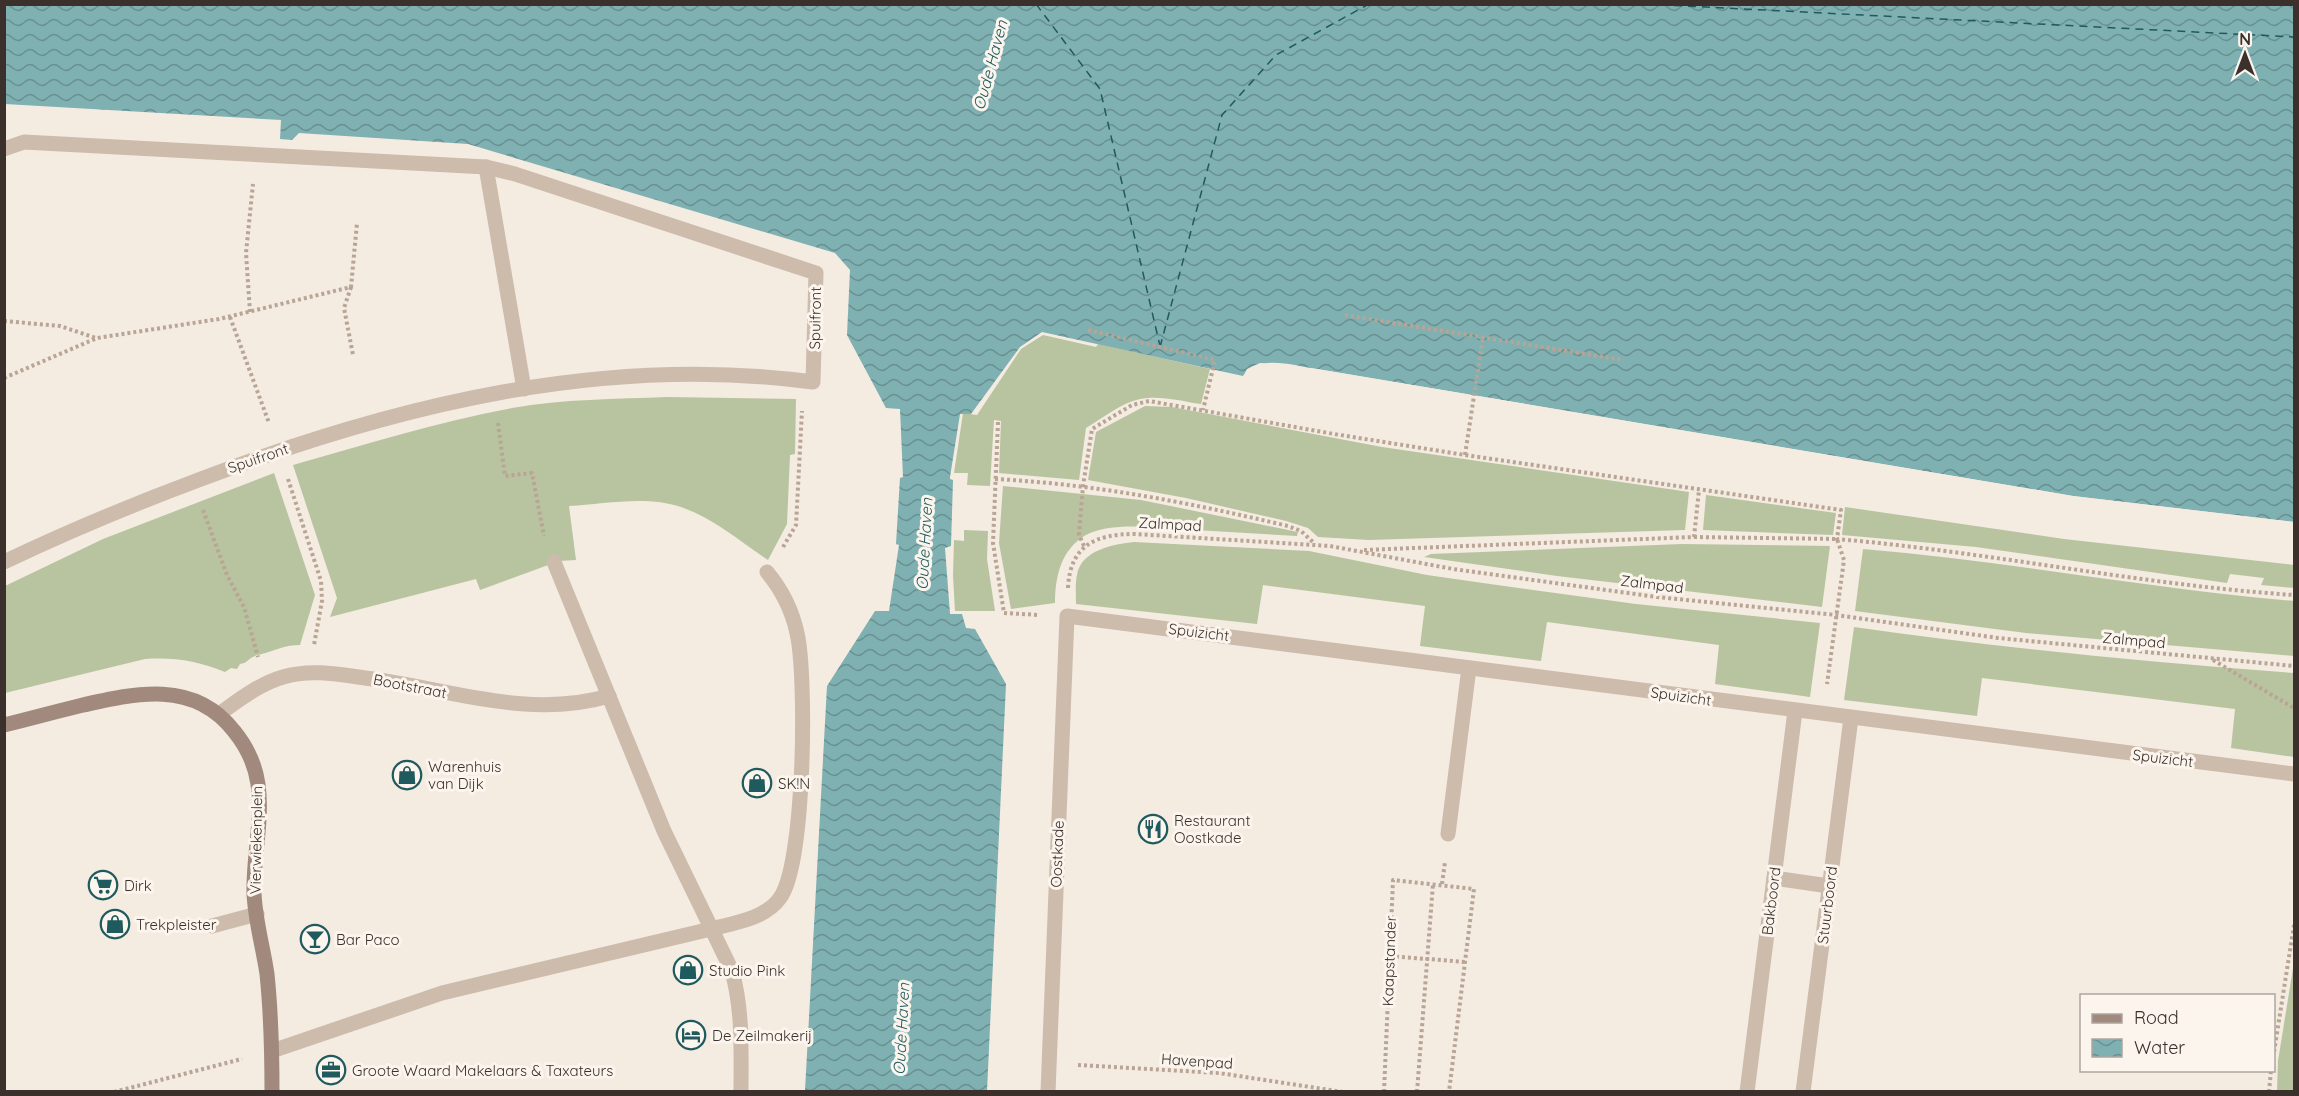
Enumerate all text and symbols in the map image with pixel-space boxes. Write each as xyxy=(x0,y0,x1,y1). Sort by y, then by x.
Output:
water label: Oude Haven xyxy=(968,17,1012,112)
north arrow xyxy=(2215,24,2275,84)
text: N xyxy=(2239,29,2251,49)
street label: Spuifront xyxy=(805,286,825,350)
street label: Spuifront xyxy=(225,439,291,477)
water label: Oude Haven xyxy=(912,497,936,591)
street label: Zalmpad xyxy=(1138,513,1202,535)
street label: Zalmpad xyxy=(1619,571,1685,597)
street label: Spuizicht xyxy=(1168,619,1230,645)
street label: Zalmpad xyxy=(2102,628,2166,652)
street label: Bootstraat xyxy=(372,670,448,702)
street label: Spuizicht xyxy=(1649,682,1713,710)
street label: Spuizicht xyxy=(2132,745,2194,771)
place label: Warenhuis van Dijk xyxy=(428,757,501,793)
shop icon: Warenhuis van Dijk xyxy=(391,759,423,791)
shop icon: SK!N xyxy=(741,767,773,799)
place label: SK!N xyxy=(778,774,810,793)
street label: Vierwiekenplein xyxy=(246,785,266,895)
place label: Restaurant Oostkade xyxy=(1174,811,1251,847)
restaurant icon: Restaurant Oostkade xyxy=(1137,813,1169,845)
street label: Oostkade xyxy=(1046,820,1068,888)
street label: Stuurboord xyxy=(1813,865,1841,945)
street label: Bakboord xyxy=(1757,866,1785,936)
supermarket icon: Dirk xyxy=(87,869,119,901)
place label: Dirk xyxy=(124,876,152,895)
shop icon: Trekpleister xyxy=(99,908,131,940)
place label: Trekpleister xyxy=(136,915,217,934)
street label: Kaapstander xyxy=(1378,915,1400,1007)
bar icon: Bar Paco xyxy=(299,923,331,955)
place label: Bar Paco xyxy=(336,930,400,949)
shop icon: Studio Pink xyxy=(672,954,704,986)
place label: Studio Pink xyxy=(709,961,785,980)
water label: Oude Haven xyxy=(889,982,913,1076)
legend xyxy=(2080,994,2275,1072)
text: Road xyxy=(2134,1006,2179,1029)
hotel icon: De Zeilmakerij xyxy=(675,1019,707,1051)
place label: De Zeilmakerij xyxy=(712,1026,812,1045)
text: Water xyxy=(2134,1036,2185,1059)
street label: Havenpad xyxy=(1160,1049,1234,1073)
office icon: Groote Waard Makelaars & Taxateurs xyxy=(315,1054,347,1086)
place label: Groote Waard Makelaars & Taxateurs xyxy=(352,1061,613,1080)

